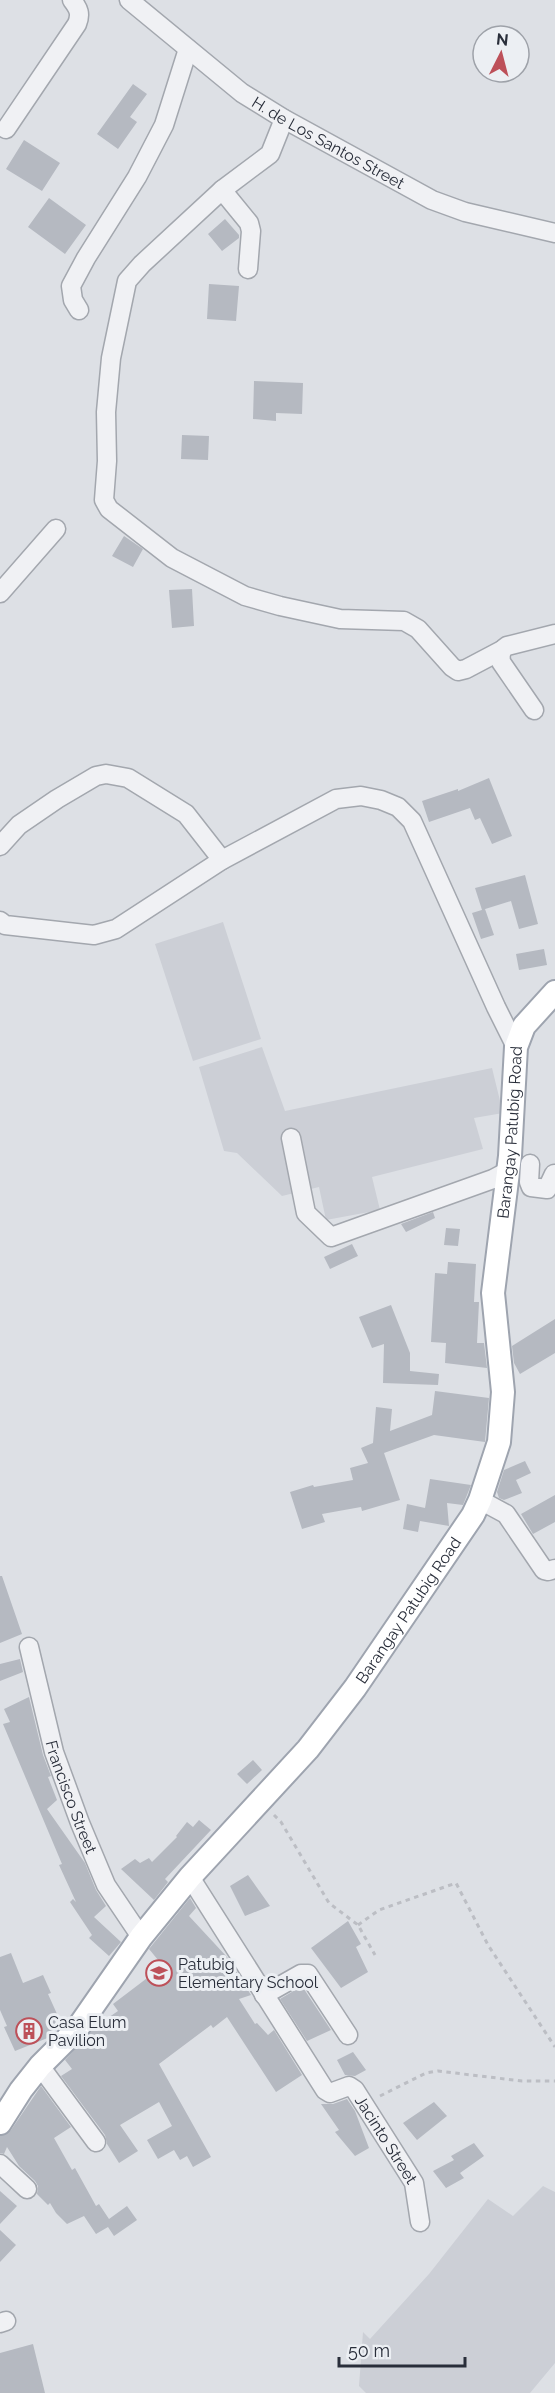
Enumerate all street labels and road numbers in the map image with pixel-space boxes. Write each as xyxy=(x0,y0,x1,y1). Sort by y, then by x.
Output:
street label: H. de Los Santos Street xyxy=(249,93,408,193)
street label: Barangay Patubig Road xyxy=(493,1046,526,1220)
street label: Barangay Patubig Road xyxy=(352,1534,465,1687)
street label: Francisco Street xyxy=(42,1739,101,1857)
street label: Jacinto Street xyxy=(351,2092,421,2188)

